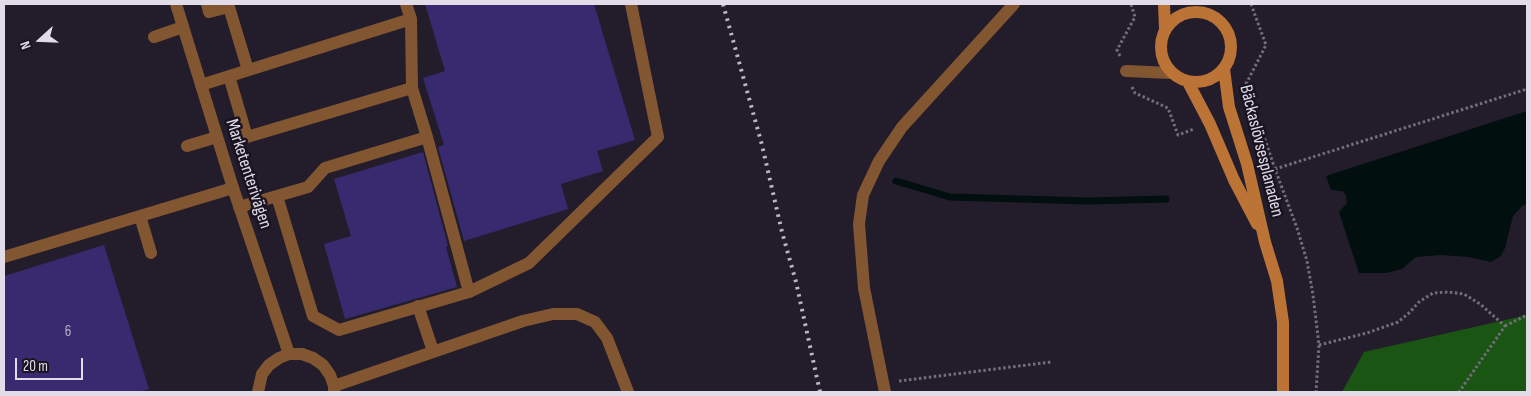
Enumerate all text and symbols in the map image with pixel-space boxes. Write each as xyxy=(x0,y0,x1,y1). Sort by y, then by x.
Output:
north arrow xyxy=(15,15,65,65)
text: N xyxy=(16,39,35,52)
street label: Bäckaslövsesplanaden xyxy=(1234,83,1288,219)
street label: Marketenterivägen xyxy=(220,117,276,231)
house number: 6 xyxy=(65,323,71,341)
scale bar xyxy=(18,348,85,380)
text: 20 m xyxy=(23,357,48,376)

